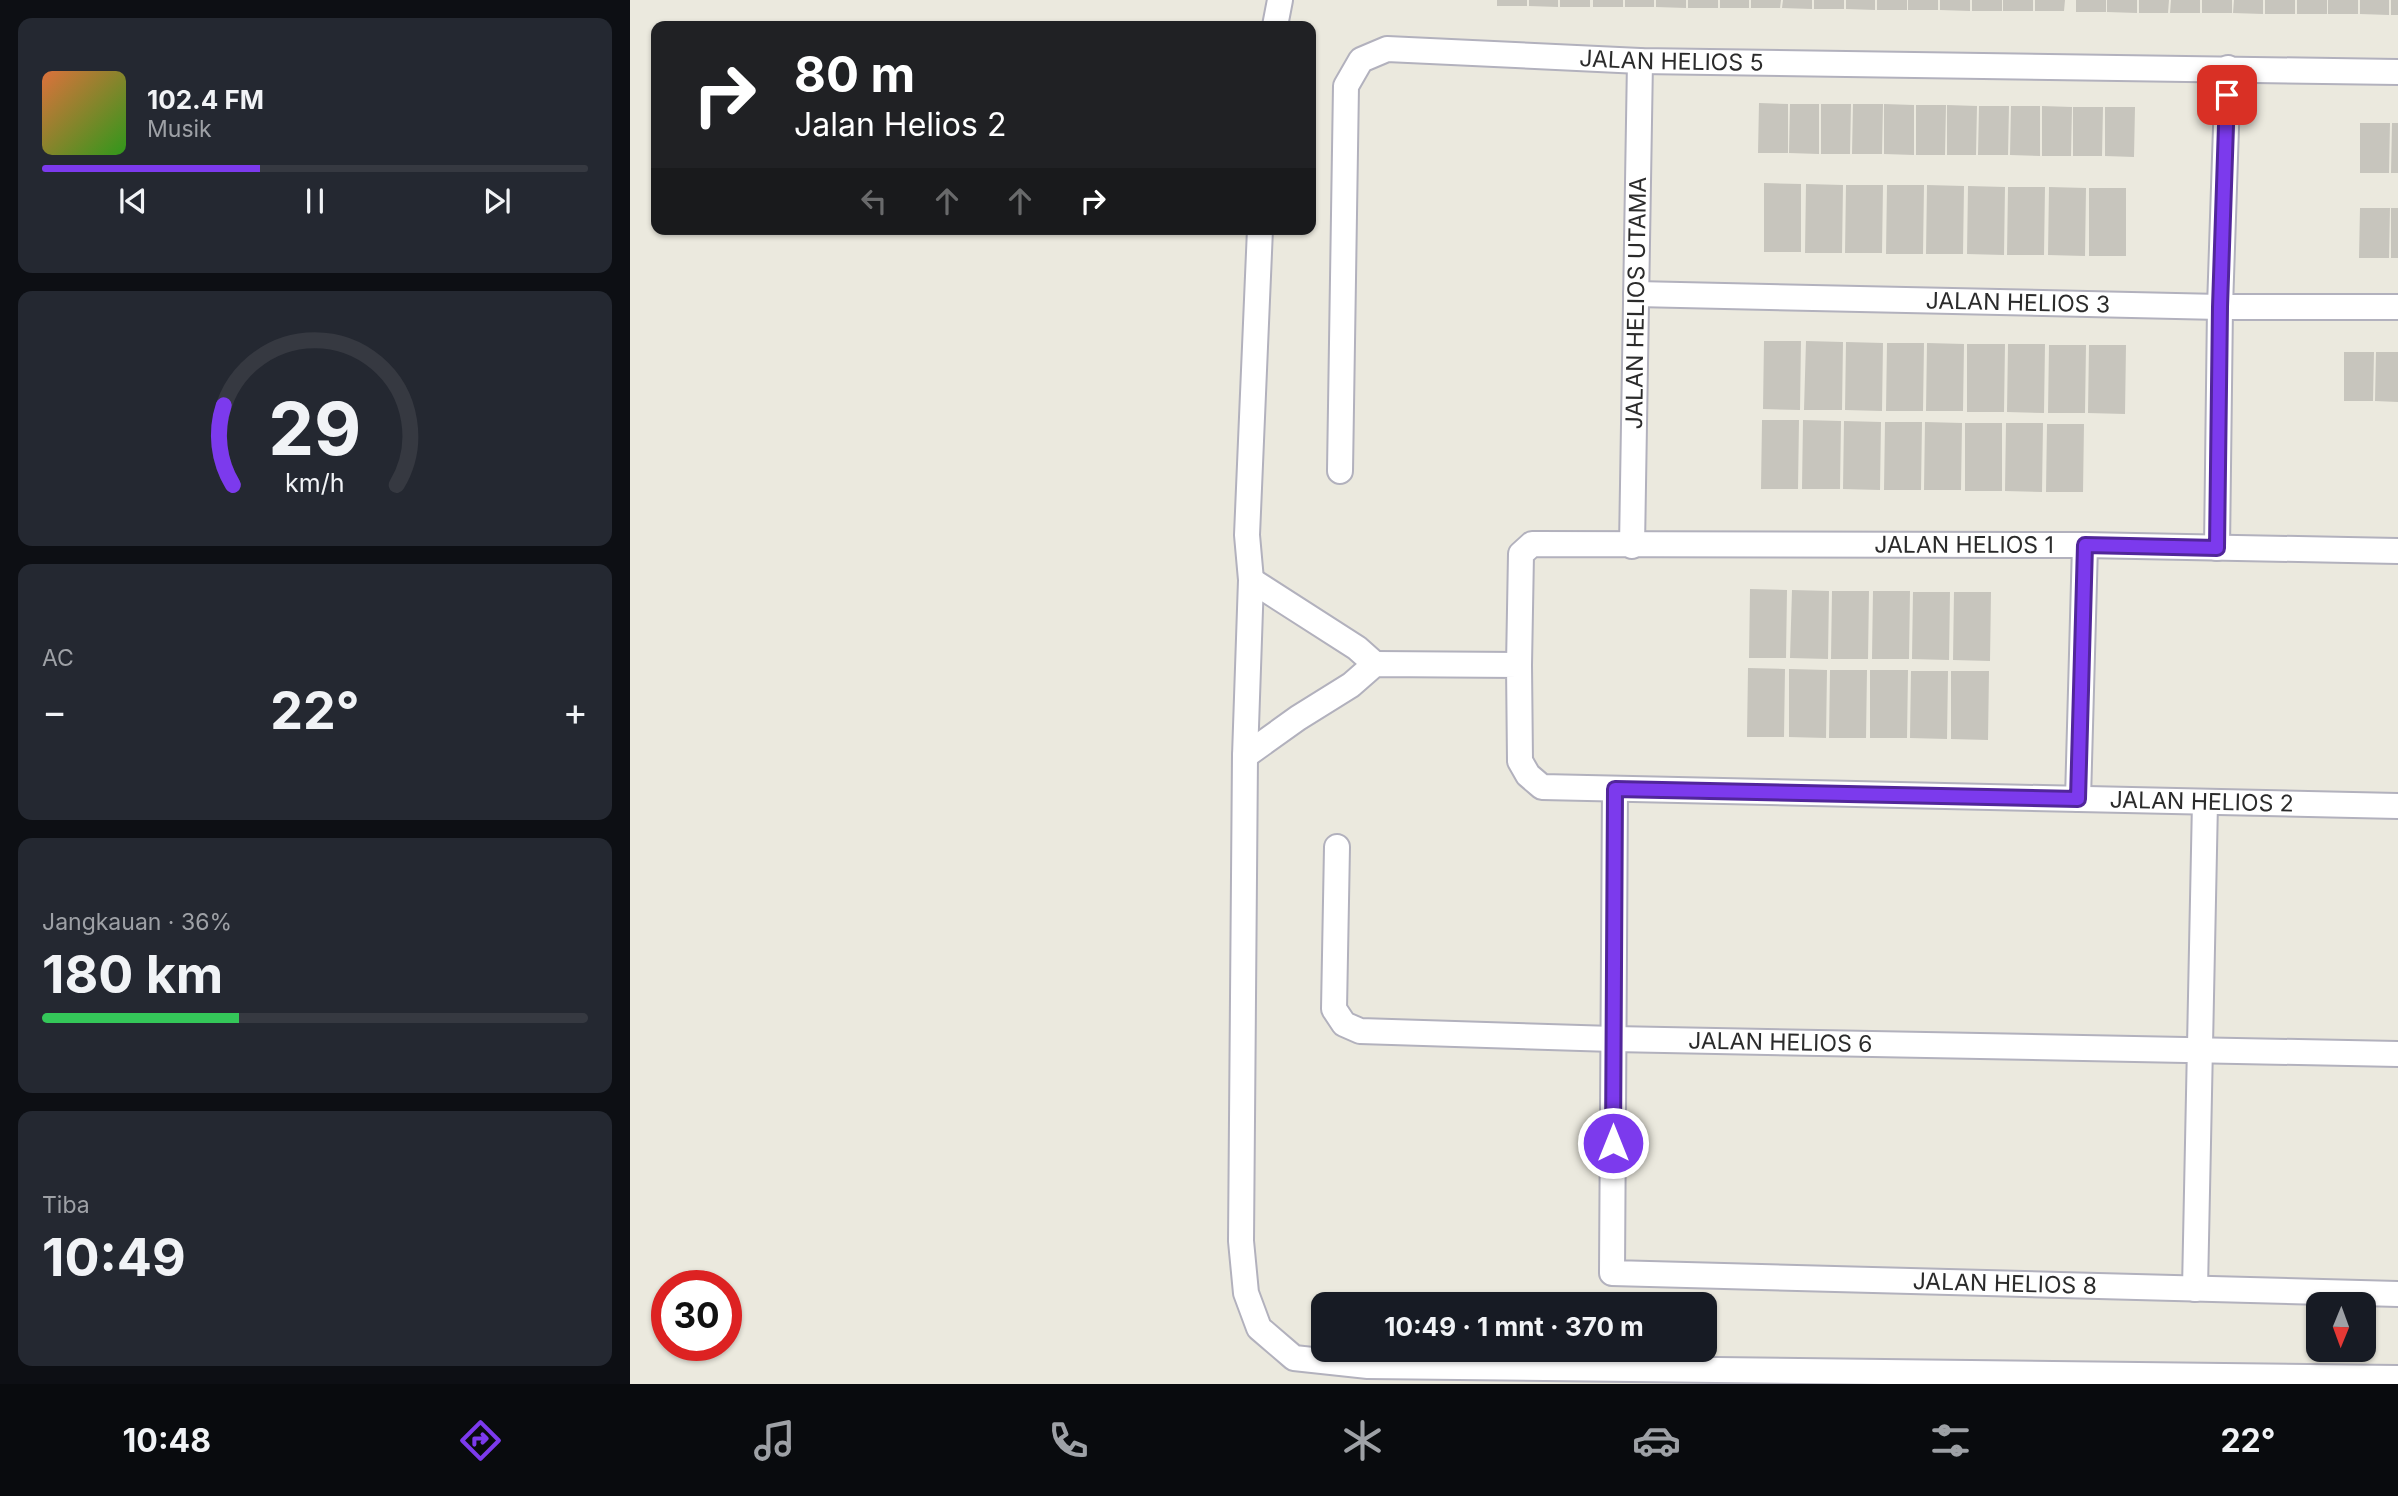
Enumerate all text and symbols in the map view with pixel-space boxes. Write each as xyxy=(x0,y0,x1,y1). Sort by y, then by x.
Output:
street label: JALAN HELIOS 5 xyxy=(1579,44,1764,77)
text: 80 m xyxy=(794,45,915,104)
icon: right xyxy=(679,49,770,140)
pin xyxy=(2197,65,2257,125)
icon: arrive xyxy=(2208,76,2246,114)
text: 102.4 FM xyxy=(147,84,264,115)
text: Jalan Helios 2 xyxy=(794,105,1006,144)
text: Musik xyxy=(147,115,212,143)
street label: JALAN HELIOS UTAMA xyxy=(1620,176,1652,430)
icon: previous xyxy=(114,182,152,220)
icon: pause xyxy=(296,182,334,220)
icon: next xyxy=(478,182,516,220)
icon: left xyxy=(855,182,893,220)
icon: ahead xyxy=(928,182,966,220)
icon: ahead xyxy=(1001,182,1039,220)
icon: right xyxy=(1074,182,1112,220)
street label: JALAN HELIOS 3 xyxy=(1925,286,2110,319)
text: 29 xyxy=(268,384,362,473)
text: km/h xyxy=(285,468,345,498)
street label: JALAN HELIOS 1 xyxy=(1874,531,2054,559)
text: AC xyxy=(42,644,74,672)
text: 22° xyxy=(270,679,360,742)
text: − xyxy=(42,688,67,734)
text: + xyxy=(563,688,588,734)
street label: JALAN HELIOS 2 xyxy=(2109,786,2294,818)
text: Jangkauan · 36% xyxy=(42,908,232,936)
text: 180 km xyxy=(42,943,223,1006)
street label: JALAN HELIOS 6 xyxy=(1688,1026,1873,1058)
position arrow xyxy=(1576,1106,1650,1180)
text: Tiba xyxy=(42,1191,90,1219)
text: 10:49 xyxy=(42,1226,186,1289)
street label: JALAN HELIOS 8 xyxy=(1912,1267,2097,1300)
speed limit sign: 30 xyxy=(651,1270,742,1361)
north arrow xyxy=(2306,1292,2376,1362)
map controls xyxy=(2306,1292,2376,1362)
text: 10:49 · 1 mnt · 370 m xyxy=(1384,1311,1644,1342)
icon: directions xyxy=(456,1416,505,1465)
icon: music xyxy=(750,1416,799,1465)
icon: phone xyxy=(1044,1416,1093,1465)
icon: climate xyxy=(1338,1416,1387,1465)
icon: car xyxy=(1632,1416,1681,1465)
icon: filters xyxy=(1926,1416,1975,1465)
text: 10:48 xyxy=(123,1421,211,1460)
text: 22° xyxy=(2220,1421,2275,1460)

